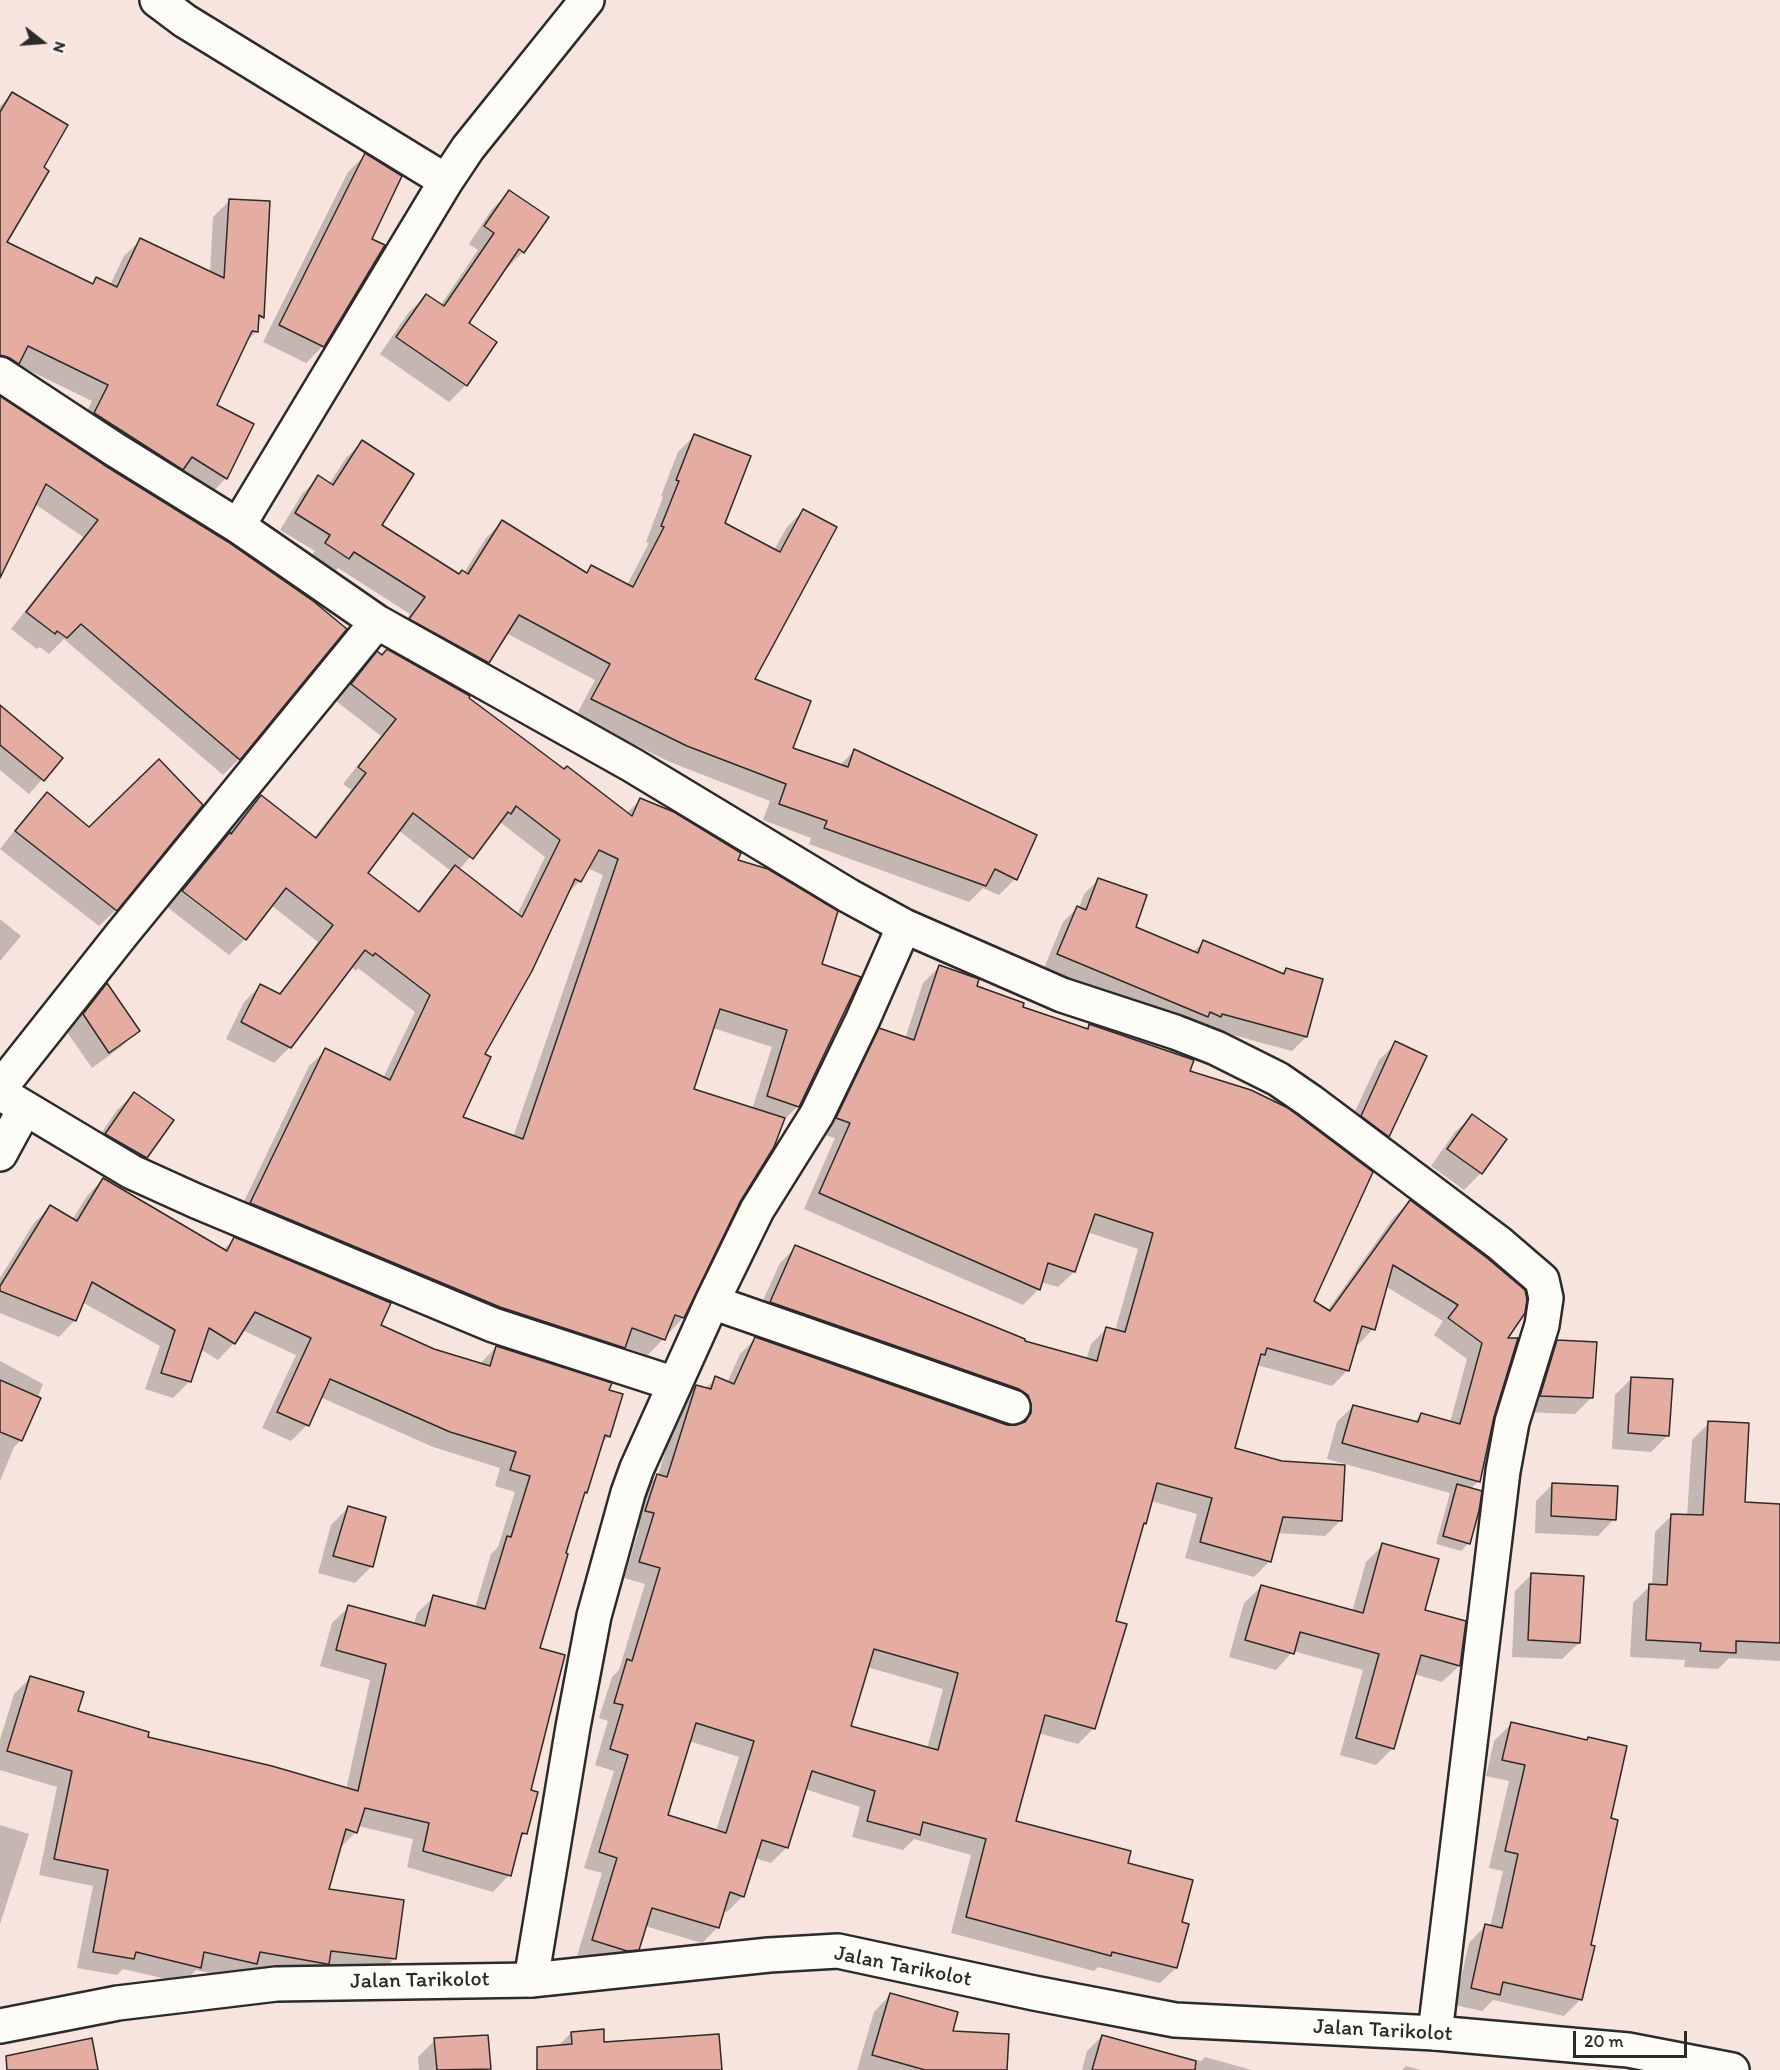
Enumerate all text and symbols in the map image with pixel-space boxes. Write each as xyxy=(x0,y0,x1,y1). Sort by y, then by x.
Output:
north arrow xyxy=(12,12,72,72)
text: N xyxy=(49,39,70,55)
street label: Jalan Tarikolot xyxy=(832,1941,974,1993)
street label: Jalan Tarikolot xyxy=(350,1967,490,1995)
street label: Jalan Tarikolot xyxy=(1313,2014,1453,2048)
scale bar xyxy=(1576,2019,1690,2057)
text: 20 m xyxy=(1584,2030,1624,2052)

